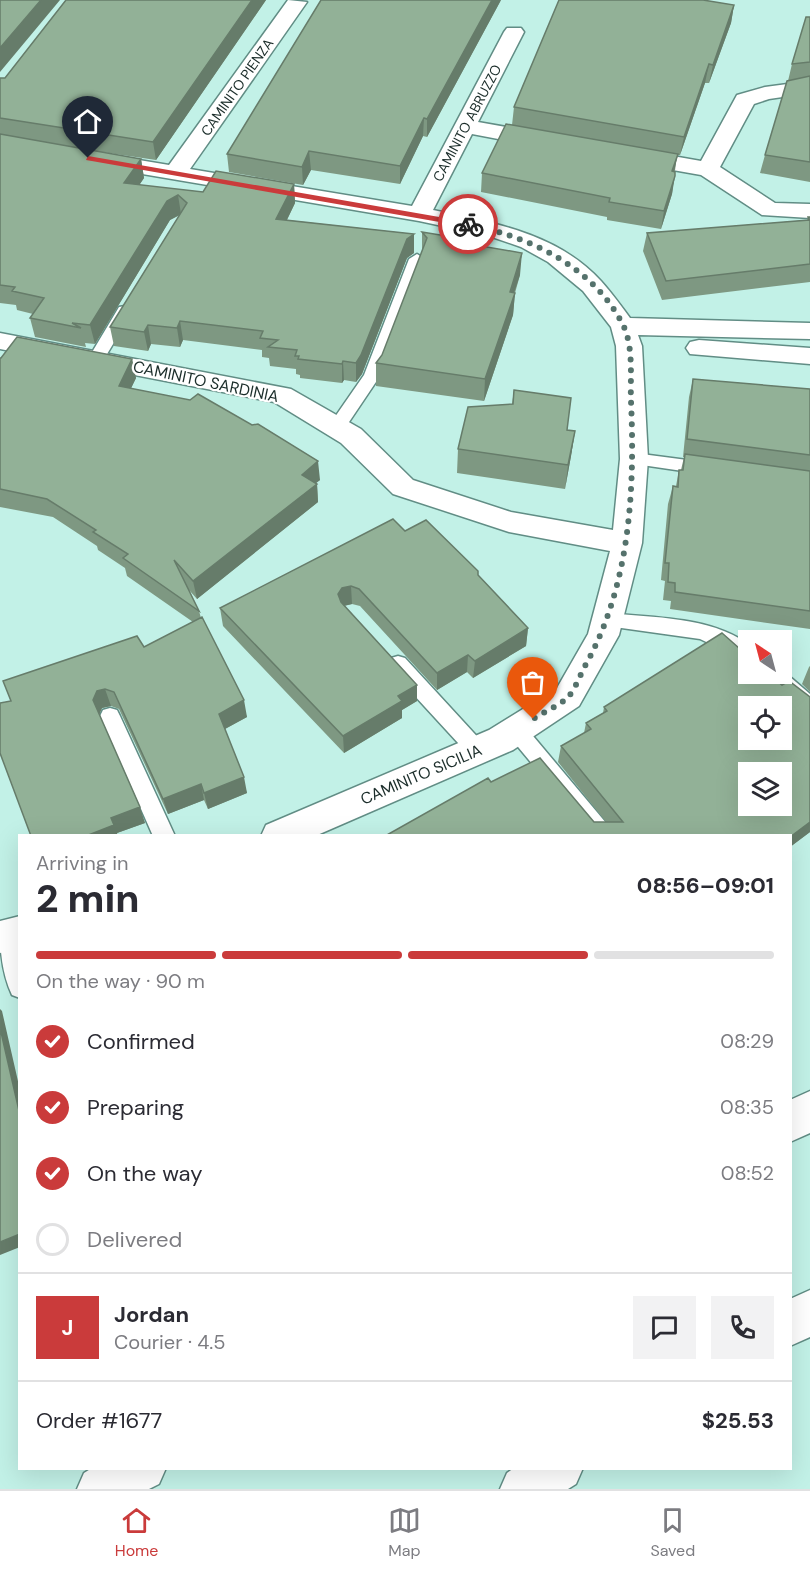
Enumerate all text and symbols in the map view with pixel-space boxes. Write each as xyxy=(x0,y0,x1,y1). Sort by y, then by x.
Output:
street label: CAMINITO PIENZA xyxy=(197,35,277,139)
street label: CAMINITO ABRUZZO xyxy=(429,61,506,185)
pin xyxy=(62,96,113,158)
icon: home xyxy=(71,105,104,138)
courier xyxy=(438,194,498,254)
icon: bike xyxy=(452,208,485,241)
street label: CAMINITO SARDINIA xyxy=(131,356,281,407)
north arrow xyxy=(738,630,792,684)
map controls xyxy=(738,630,792,816)
pin xyxy=(507,657,558,719)
icon: bag xyxy=(516,666,549,699)
button: locate xyxy=(738,696,792,750)
street label: CAMINITO SICILIA xyxy=(357,739,485,810)
button: layers xyxy=(738,762,792,816)
text: Arriving in xyxy=(36,850,128,876)
text: 08:56–09:01 xyxy=(637,871,774,900)
text: 2 min xyxy=(36,873,140,924)
text: On the way · 90 m xyxy=(36,968,205,994)
icon: check xyxy=(36,1025,69,1058)
text: Confirmed xyxy=(87,1027,195,1056)
text: 08:29 xyxy=(720,1028,774,1054)
icon: check xyxy=(36,1091,69,1124)
text: Preparing xyxy=(87,1093,184,1122)
text: 08:35 xyxy=(720,1094,774,1120)
icon: check xyxy=(36,1157,69,1190)
text: On the way xyxy=(87,1159,202,1188)
text: 08:52 xyxy=(721,1160,774,1186)
text: Delivered xyxy=(87,1225,182,1254)
button: chat xyxy=(633,1296,696,1359)
button: phone xyxy=(711,1296,774,1359)
text: Jordan xyxy=(114,1300,189,1329)
text: J xyxy=(62,1313,73,1342)
text: Courier · 4.5 xyxy=(114,1329,226,1355)
text: Order #1677 xyxy=(36,1406,162,1435)
text: $25.53 xyxy=(702,1406,774,1435)
tab: Home xyxy=(115,1504,158,1561)
tab: Map xyxy=(388,1504,421,1561)
tab: Saved xyxy=(650,1504,695,1561)

